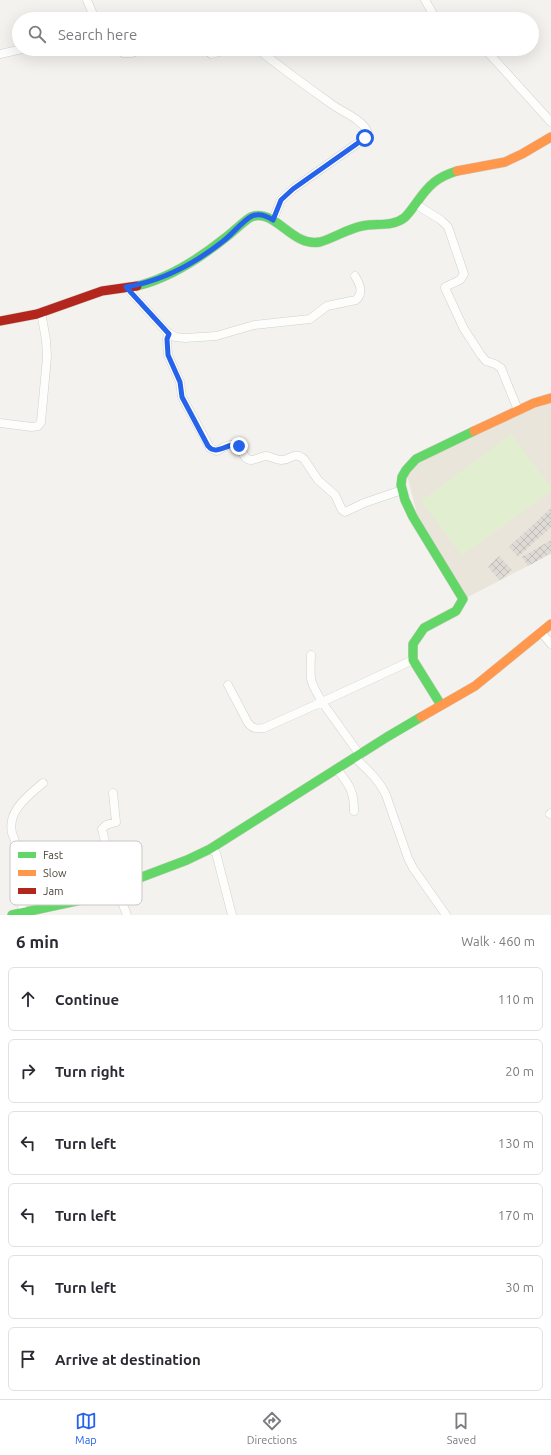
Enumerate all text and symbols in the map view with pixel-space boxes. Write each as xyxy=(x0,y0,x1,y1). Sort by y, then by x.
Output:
search box xyxy=(12,12,539,56)
icon: search xyxy=(26,23,48,45)
text: Search here xyxy=(58,26,137,43)
route start xyxy=(356,129,374,147)
route end xyxy=(230,437,248,455)
legend xyxy=(10,841,142,905)
text: Fast xyxy=(43,849,64,861)
text: Slow xyxy=(43,867,67,879)
text: Jam xyxy=(43,885,64,897)
text: 6 min xyxy=(16,932,59,951)
text: Walk · 460 m xyxy=(461,934,535,948)
icon: ahead xyxy=(17,988,39,1010)
text: Continue xyxy=(55,991,119,1008)
text: 110 m xyxy=(498,992,534,1006)
icon: right xyxy=(17,1060,39,1082)
text: Turn right xyxy=(55,1063,125,1080)
text: 20 m xyxy=(505,1064,534,1078)
icon: left xyxy=(17,1132,39,1154)
text: Turn left xyxy=(55,1135,116,1152)
text: 130 m xyxy=(498,1136,534,1150)
icon: left xyxy=(17,1204,39,1226)
text: Turn left xyxy=(55,1207,116,1224)
text: 170 m xyxy=(498,1208,534,1222)
icon: left xyxy=(17,1276,39,1298)
text: Turn left xyxy=(55,1279,116,1296)
text: 30 m xyxy=(505,1280,534,1294)
icon: arrive xyxy=(17,1348,39,1370)
text: Arrive at destination xyxy=(55,1351,201,1368)
tab: Map xyxy=(75,1410,97,1446)
tab: Directions xyxy=(247,1410,297,1446)
tab: Saved xyxy=(447,1410,476,1446)

